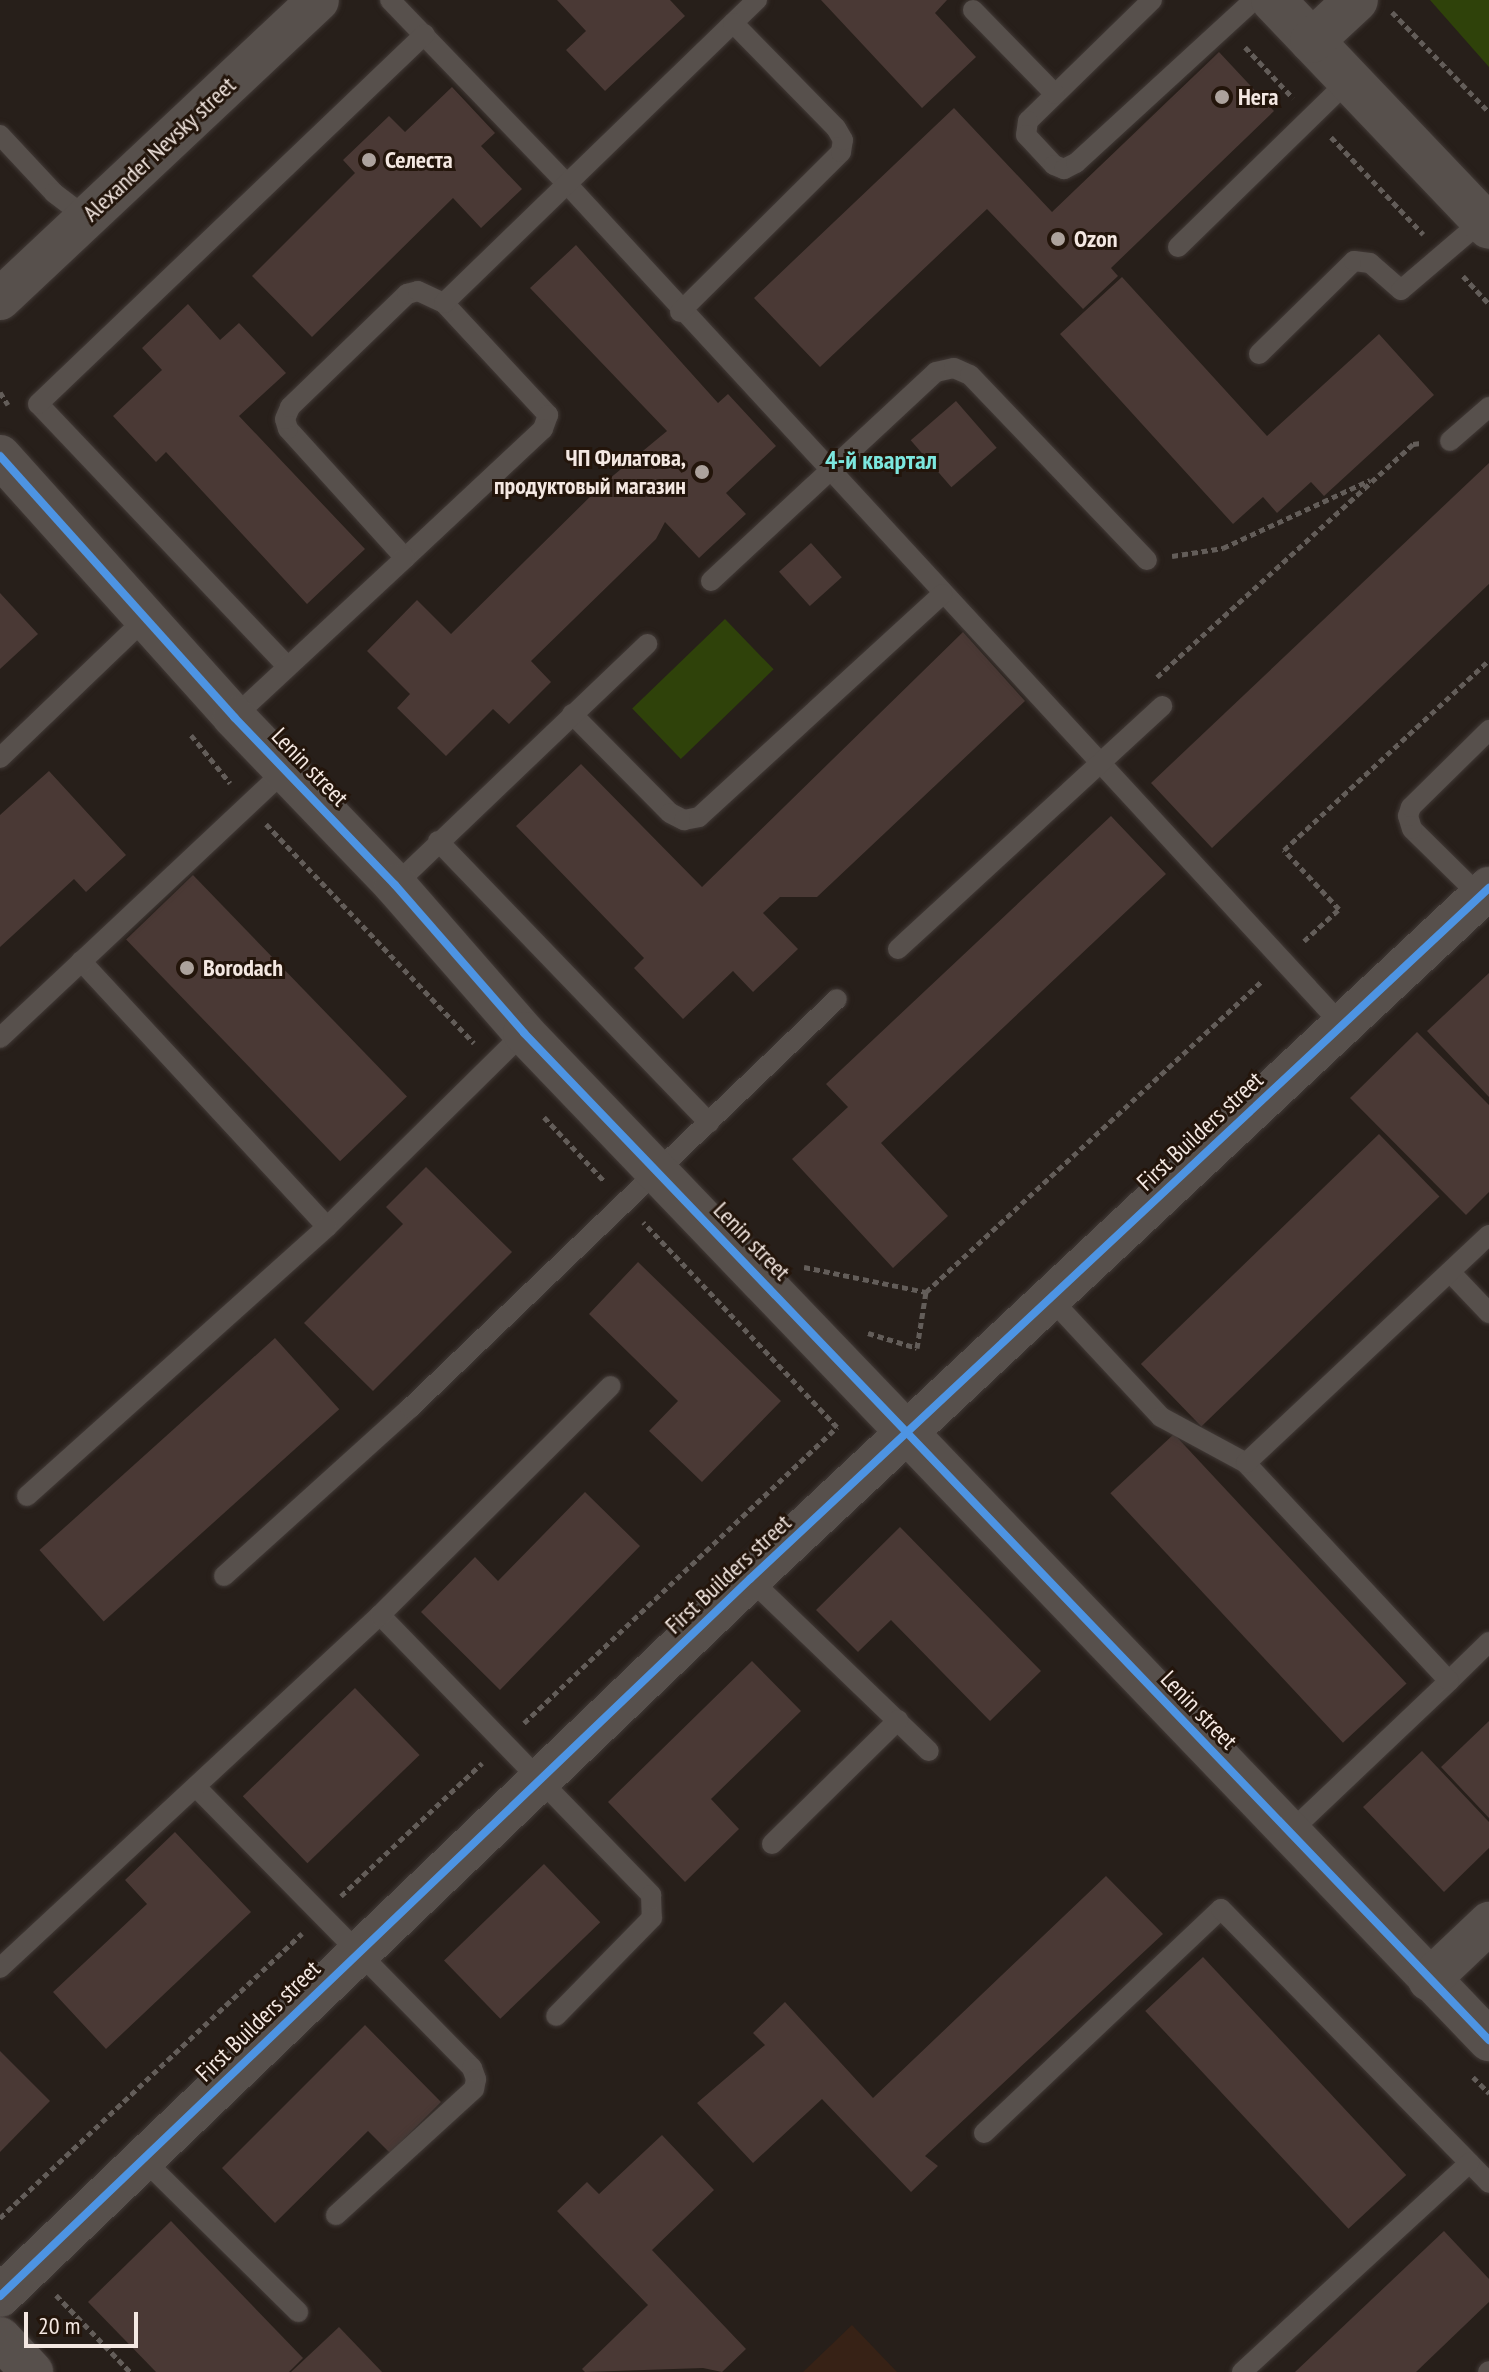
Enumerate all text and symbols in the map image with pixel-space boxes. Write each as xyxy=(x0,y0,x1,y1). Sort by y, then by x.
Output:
street label: Alexander Nevsky street xyxy=(76,71,242,227)
place label: Нега xyxy=(1238,83,1278,111)
marker: Нега xyxy=(1213,88,1231,106)
place label: Селеста xyxy=(385,146,453,174)
marker: Селеста xyxy=(360,151,378,169)
place label: Ozon xyxy=(1074,225,1117,253)
marker: Ozon xyxy=(1049,230,1067,248)
place label: ЧП Филатова, продуктовый магазин xyxy=(494,444,686,500)
district label: 4-й квартал xyxy=(825,444,937,476)
marker: ЧП Филатова, продуктовый магазин xyxy=(693,463,711,481)
street label: Lenin street xyxy=(266,722,354,812)
place label: Borodach xyxy=(203,954,283,982)
marker: Borodach xyxy=(178,959,196,977)
street label: First Builders street xyxy=(1131,1065,1269,1197)
street label: Lenin street xyxy=(708,1196,796,1286)
street label: First Builders street xyxy=(659,1508,797,1640)
street label: Lenin street xyxy=(1155,1665,1243,1755)
street label: First Builders street xyxy=(190,1955,326,2087)
scale bar xyxy=(28,2296,142,2346)
text: 20 m xyxy=(38,2310,80,2341)

